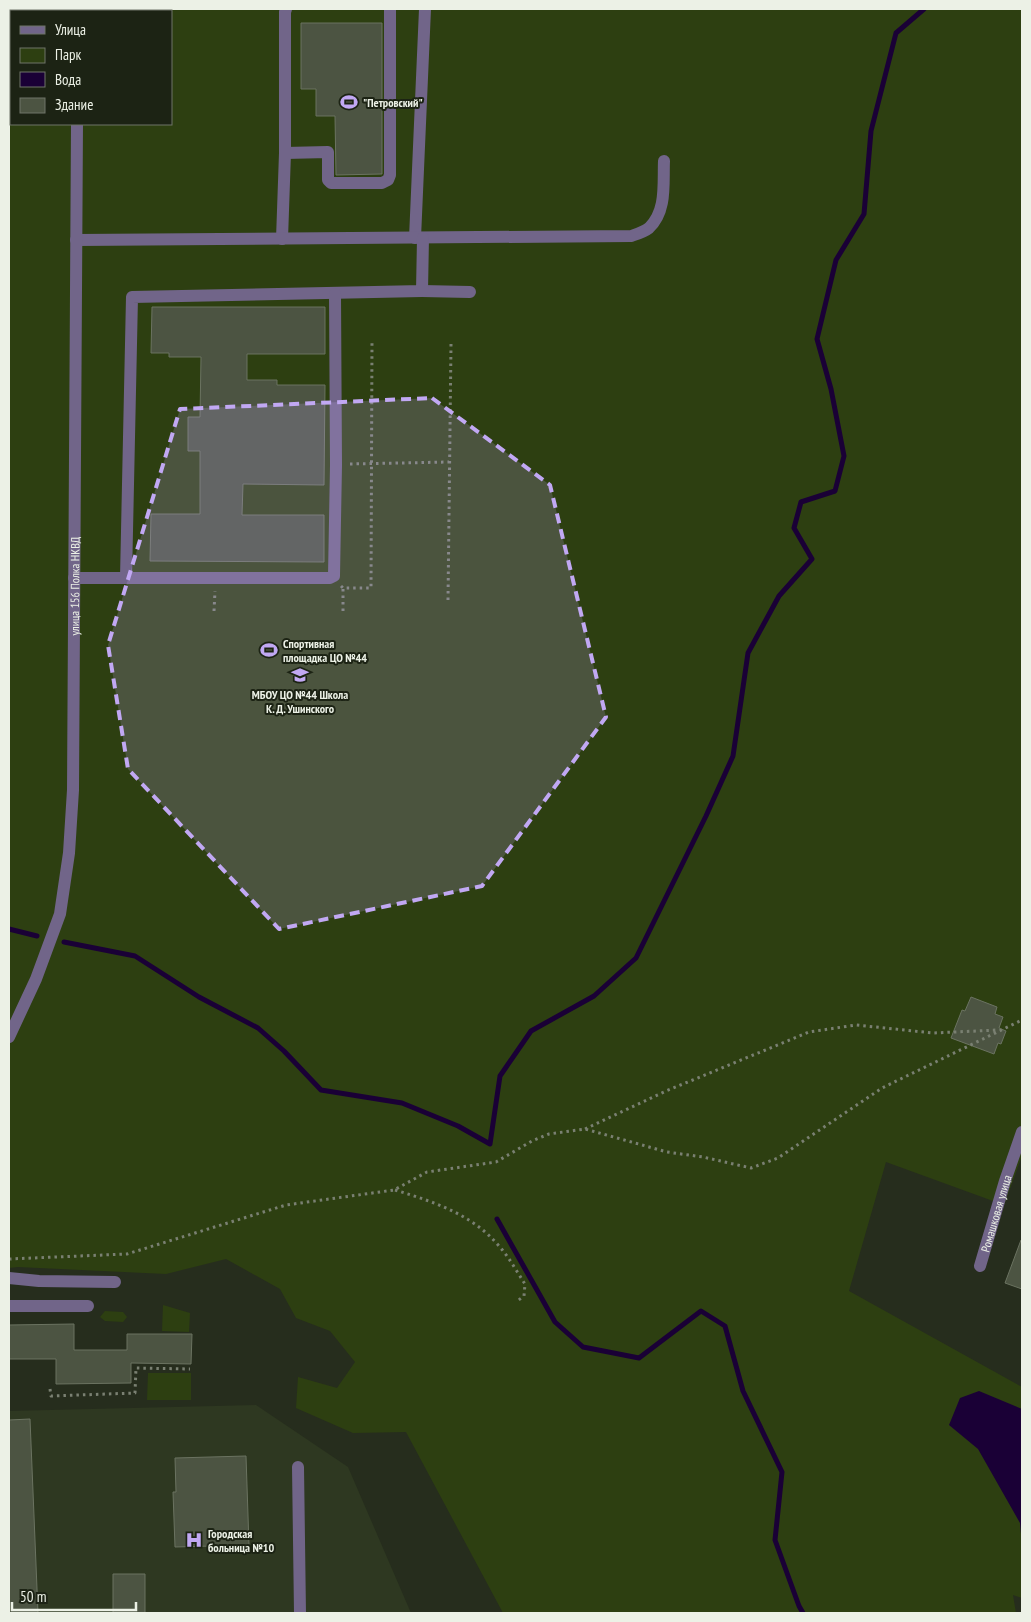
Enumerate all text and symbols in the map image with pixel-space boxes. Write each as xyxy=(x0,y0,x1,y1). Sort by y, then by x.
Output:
legend xyxy=(10,10,172,125)
text: Улица xyxy=(55,20,86,39)
text: Парк xyxy=(55,45,81,64)
text: Вода xyxy=(55,70,81,89)
sports icon: "Петровский" xyxy=(339,92,359,112)
text: Здание xyxy=(55,95,93,114)
place label: "Петровский" xyxy=(363,95,423,110)
street label: улица 156 Полка НКВД xyxy=(66,536,82,636)
place label: Спортивная площадка ЦО №44 xyxy=(283,636,367,665)
sports icon: Спортивная площадка ЦО №44 xyxy=(259,640,279,660)
school or university icon: МБОУ ЦО №44 Школа К. Д. Ушинского xyxy=(290,665,310,685)
place label: МБОУ ЦО №44 Школа К. Д. Ушинского xyxy=(252,687,348,716)
street label: Ромашковая улица xyxy=(977,1172,1014,1254)
place label: Городская больница №10 xyxy=(208,1526,275,1555)
hospital icon: Городская больница №10 xyxy=(184,1530,204,1550)
scale bar xyxy=(12,1580,136,1612)
text: 50 m xyxy=(20,1587,46,1606)

